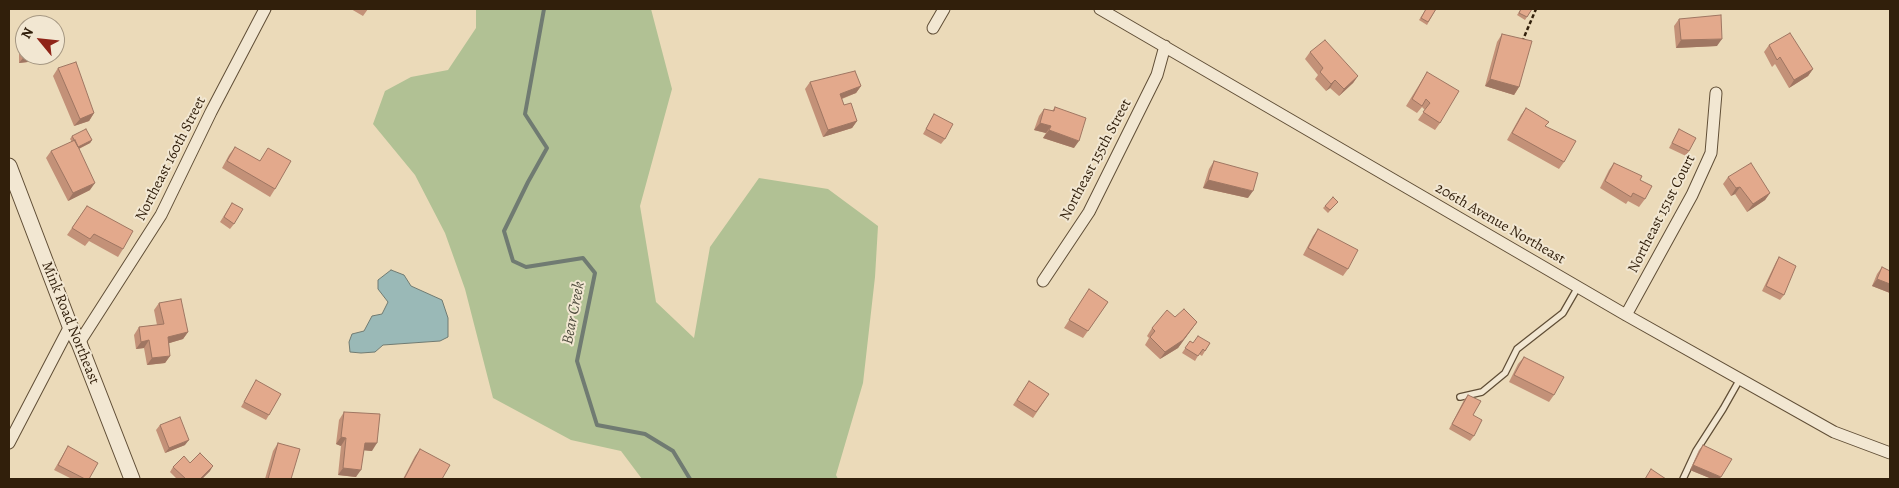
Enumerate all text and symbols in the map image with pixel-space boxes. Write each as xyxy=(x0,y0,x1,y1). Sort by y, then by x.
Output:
north arrow xyxy=(15,15,65,65)
text: N xyxy=(16,24,38,42)
street label: Northeast 160th Street xyxy=(132,94,210,224)
street label: Northeast 155th Street xyxy=(1056,96,1136,224)
street label: Northeast 151st Court xyxy=(1624,152,1700,276)
street label: 206th Avenue Northeast xyxy=(1432,179,1568,269)
street label: Mink Road Northeast xyxy=(37,259,103,387)
water label: Bear Creek xyxy=(559,280,589,346)

